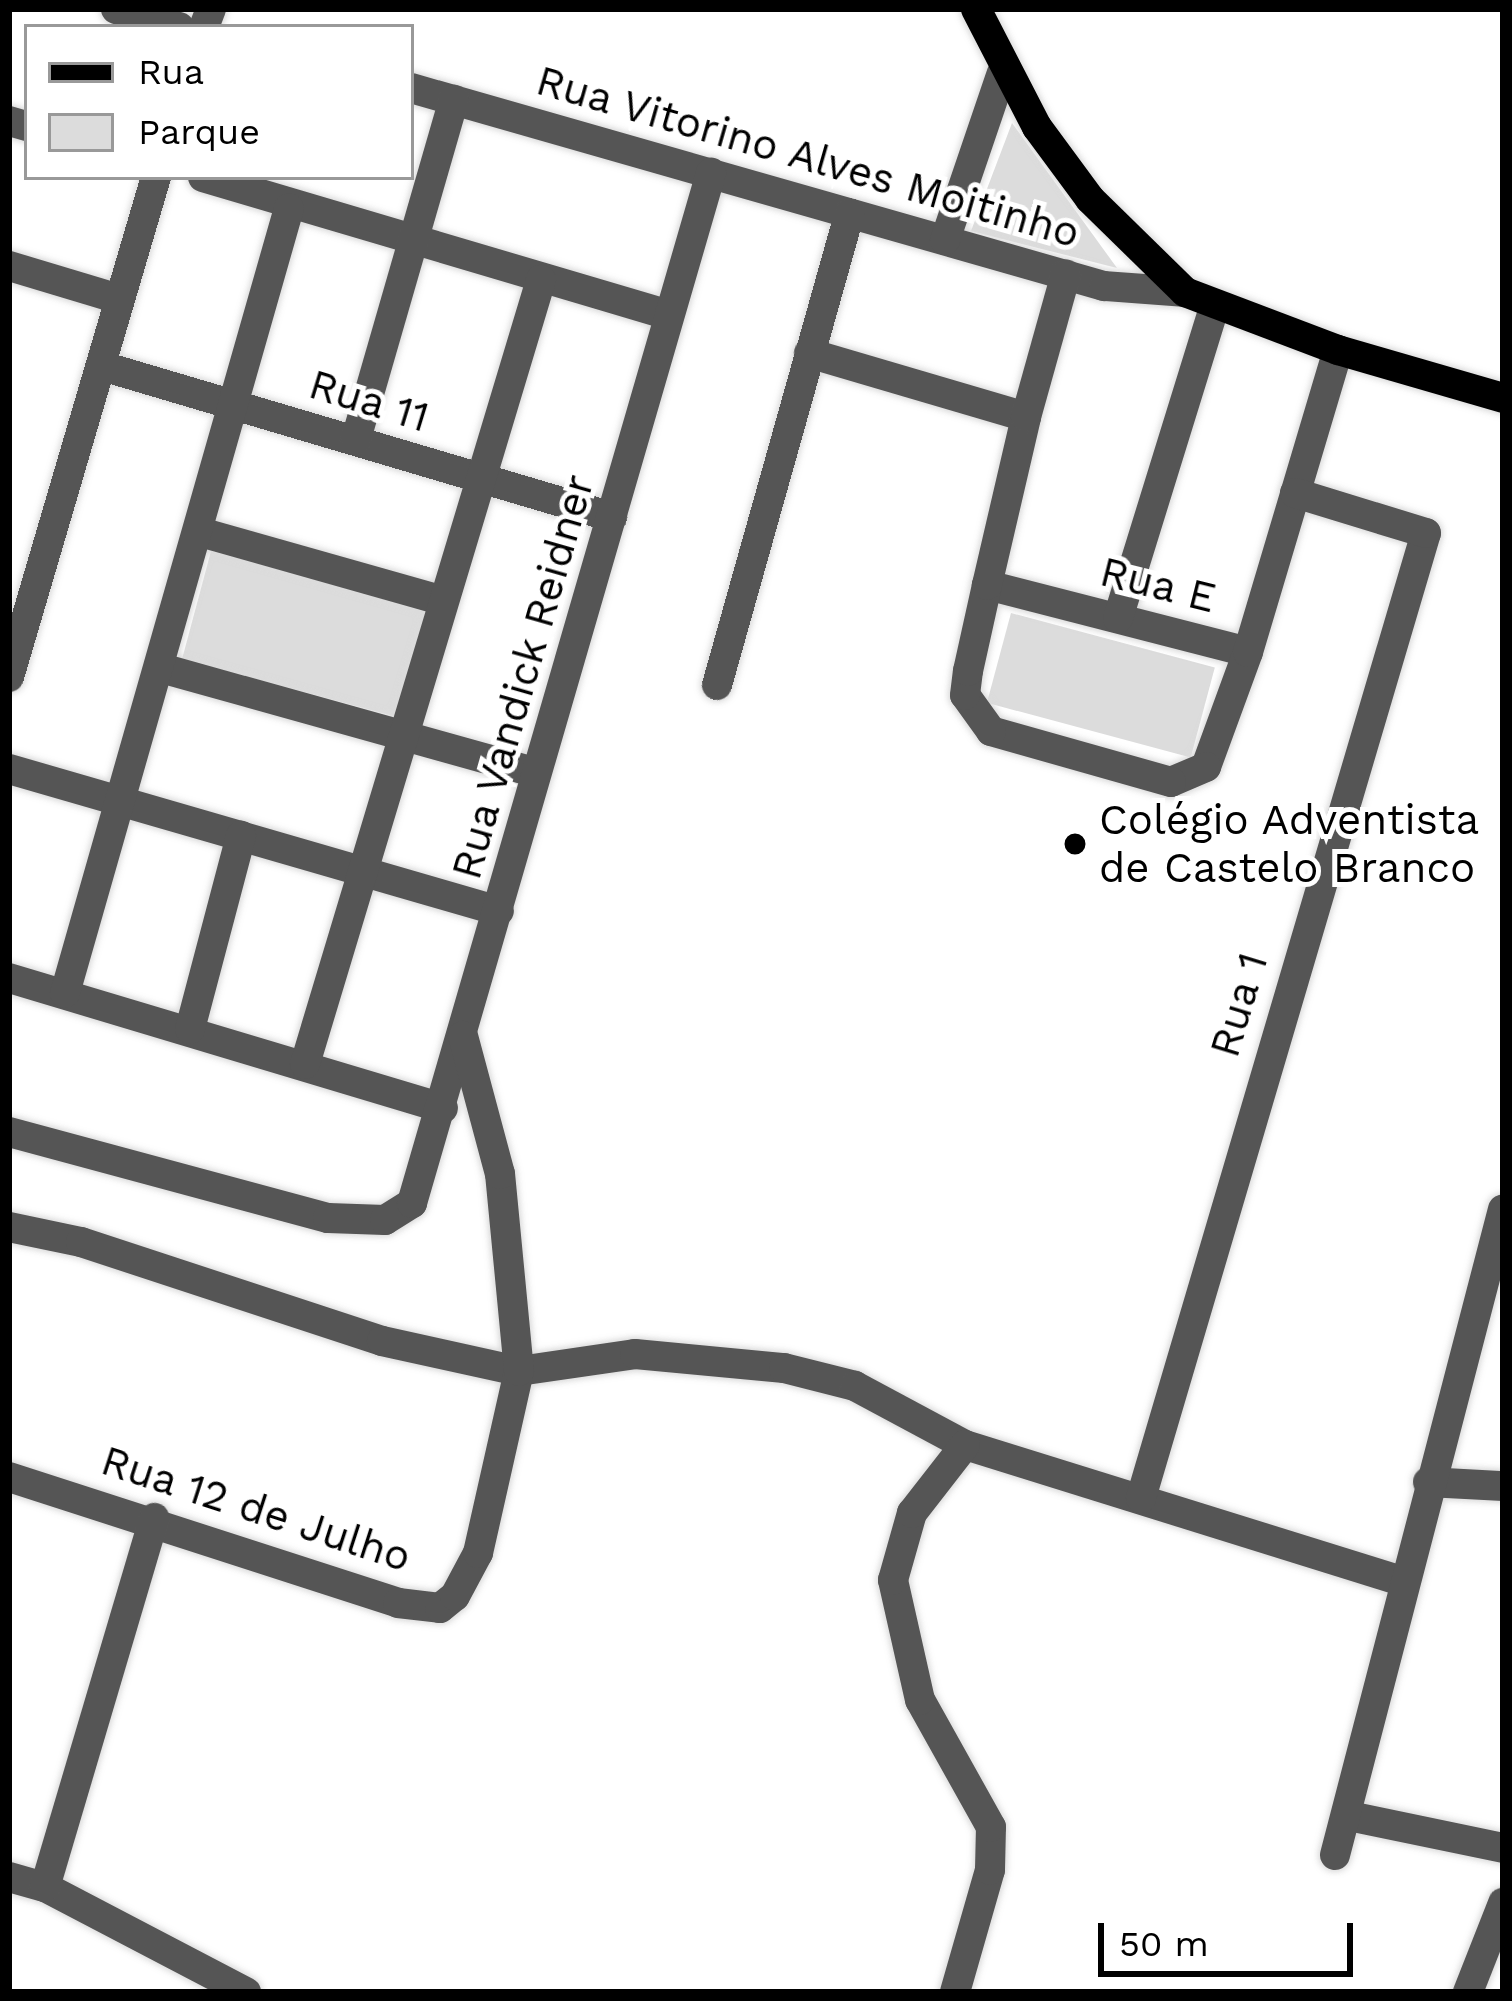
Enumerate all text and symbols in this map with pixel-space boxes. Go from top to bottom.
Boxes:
legend [24,24,414,180]
text: Rua [138,51,204,93]
street label: Rua Vitorino Alves Moitinho [529,55,1087,259]
text: Parque [138,111,260,153]
street label: Rua 11 [302,359,436,443]
street label: Rua Vandick Reidner [441,468,605,886]
street label: Rua E [1095,546,1221,624]
place label: Colégio Adventista de Castelo Branco [1099,795,1481,894]
marker: Colégio Adventista de Castelo Branco [1062,831,1088,857]
street label: Rua 1 [1199,946,1279,1064]
street label: Rua 12 de Julho [94,1435,418,1583]
scale bar [1104,1899,1359,1973]
text: 50 m [1119,1923,1209,1965]

